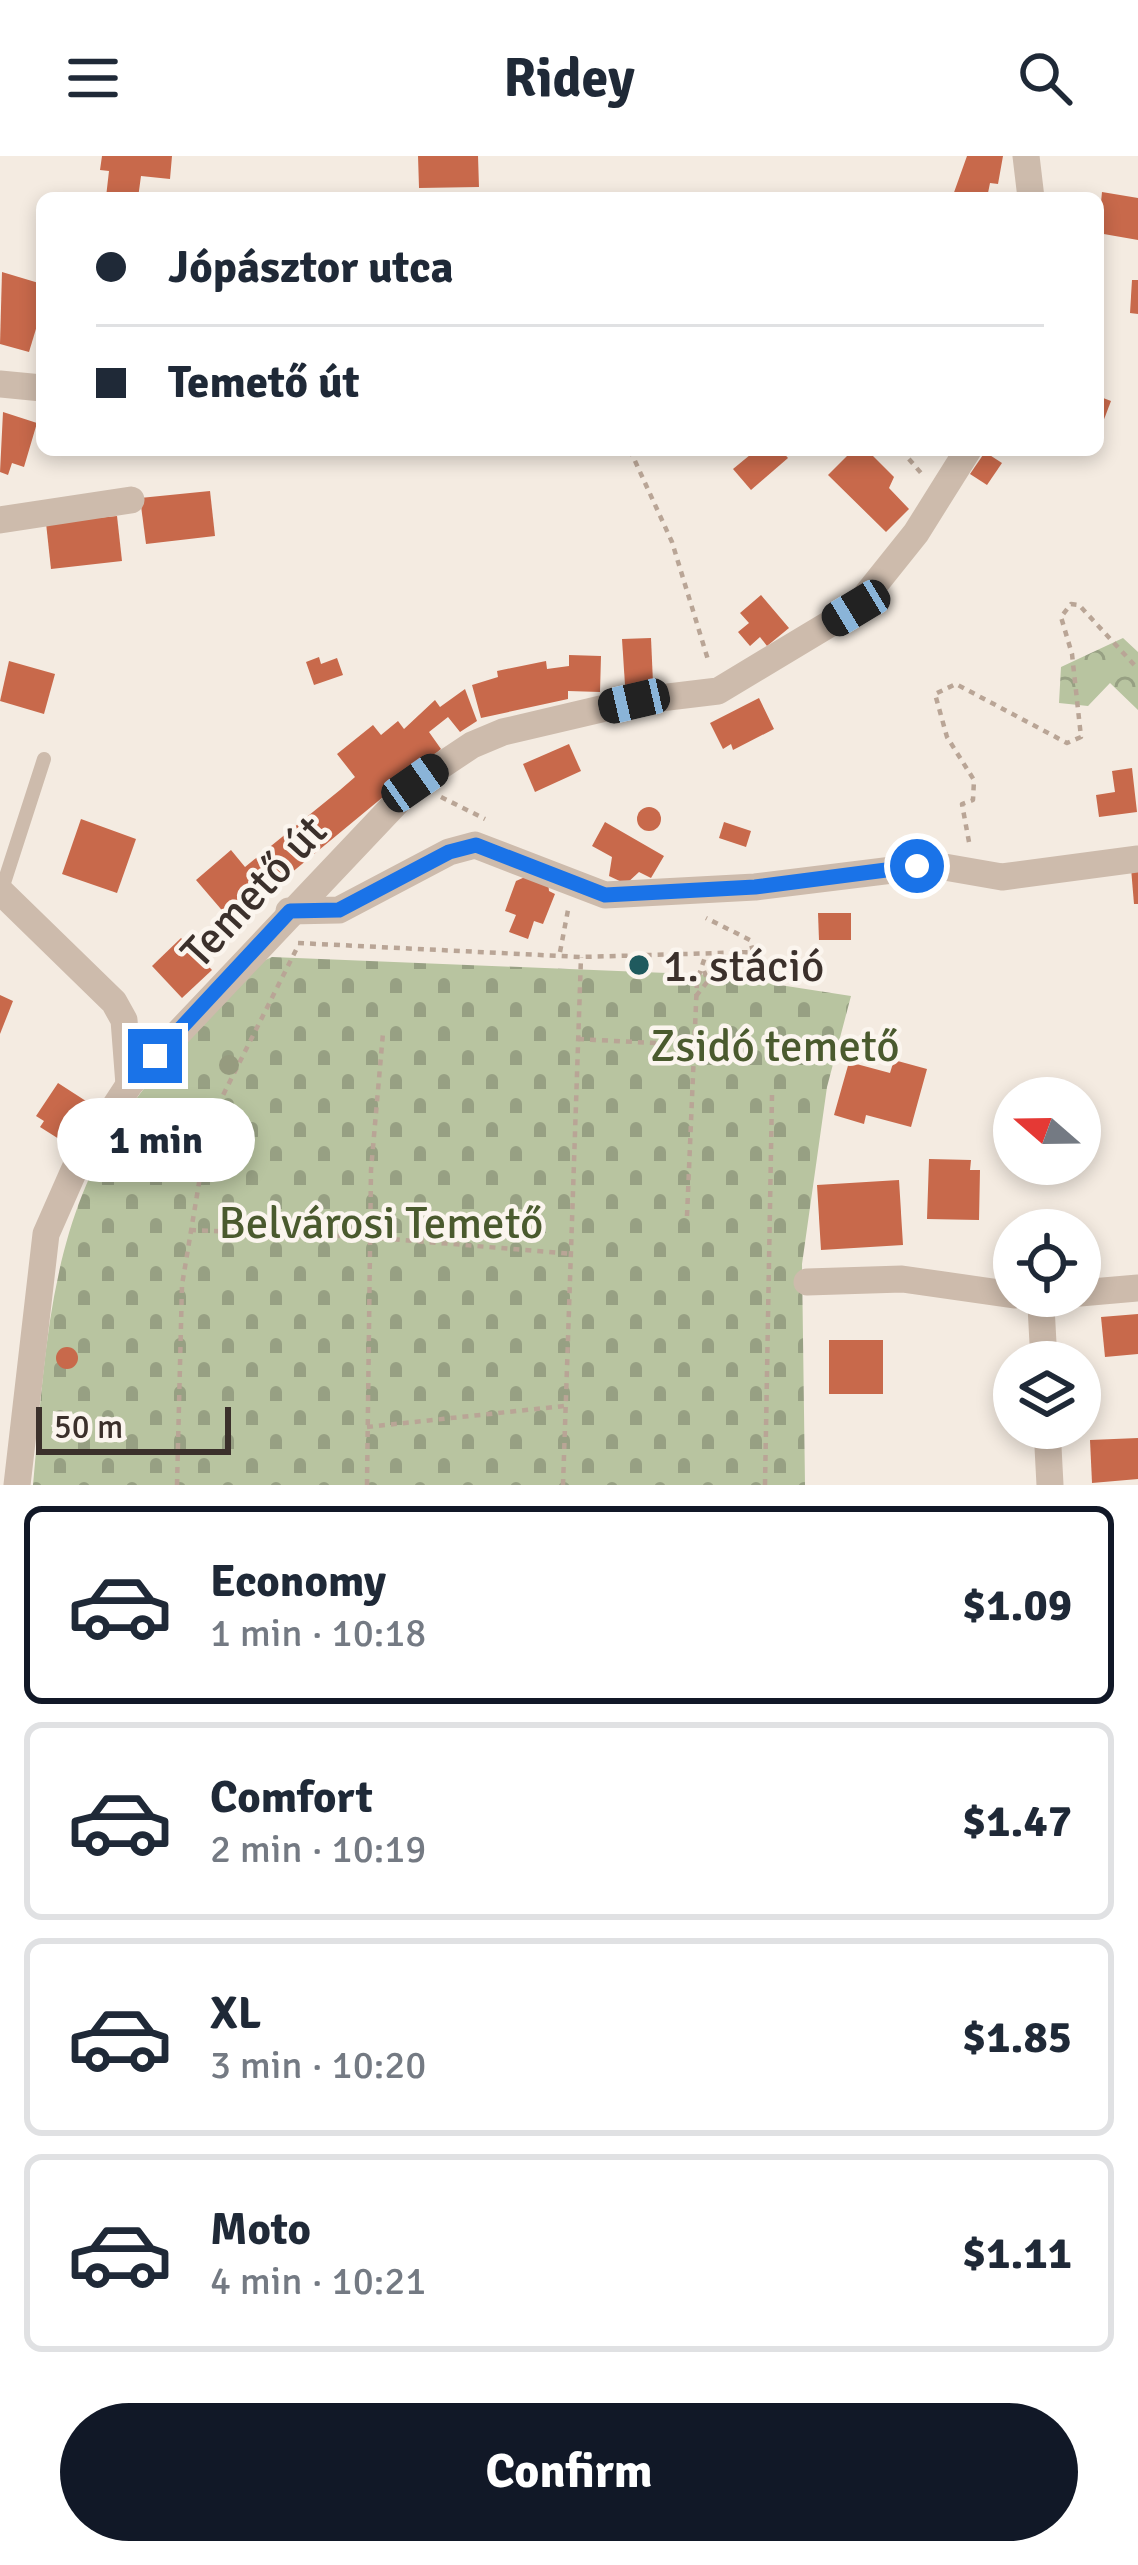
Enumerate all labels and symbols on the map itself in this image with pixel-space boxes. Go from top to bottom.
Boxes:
car [816,574,896,642]
car [595,675,673,727]
car [375,748,455,818]
street label: Temető út [170,804,338,980]
route start [890,839,944,893]
place label: 1. stáció [663,939,824,994]
marker: 1. stáció [626,952,652,978]
park label: Zsidó temető [650,1019,900,1074]
route end [128,1029,182,1083]
north arrow [993,1077,1101,1185]
callout: 1 min [56,1098,254,1182]
park label: Belvárosi Temető [219,1196,543,1251]
scale bar [36,1401,231,1454]

